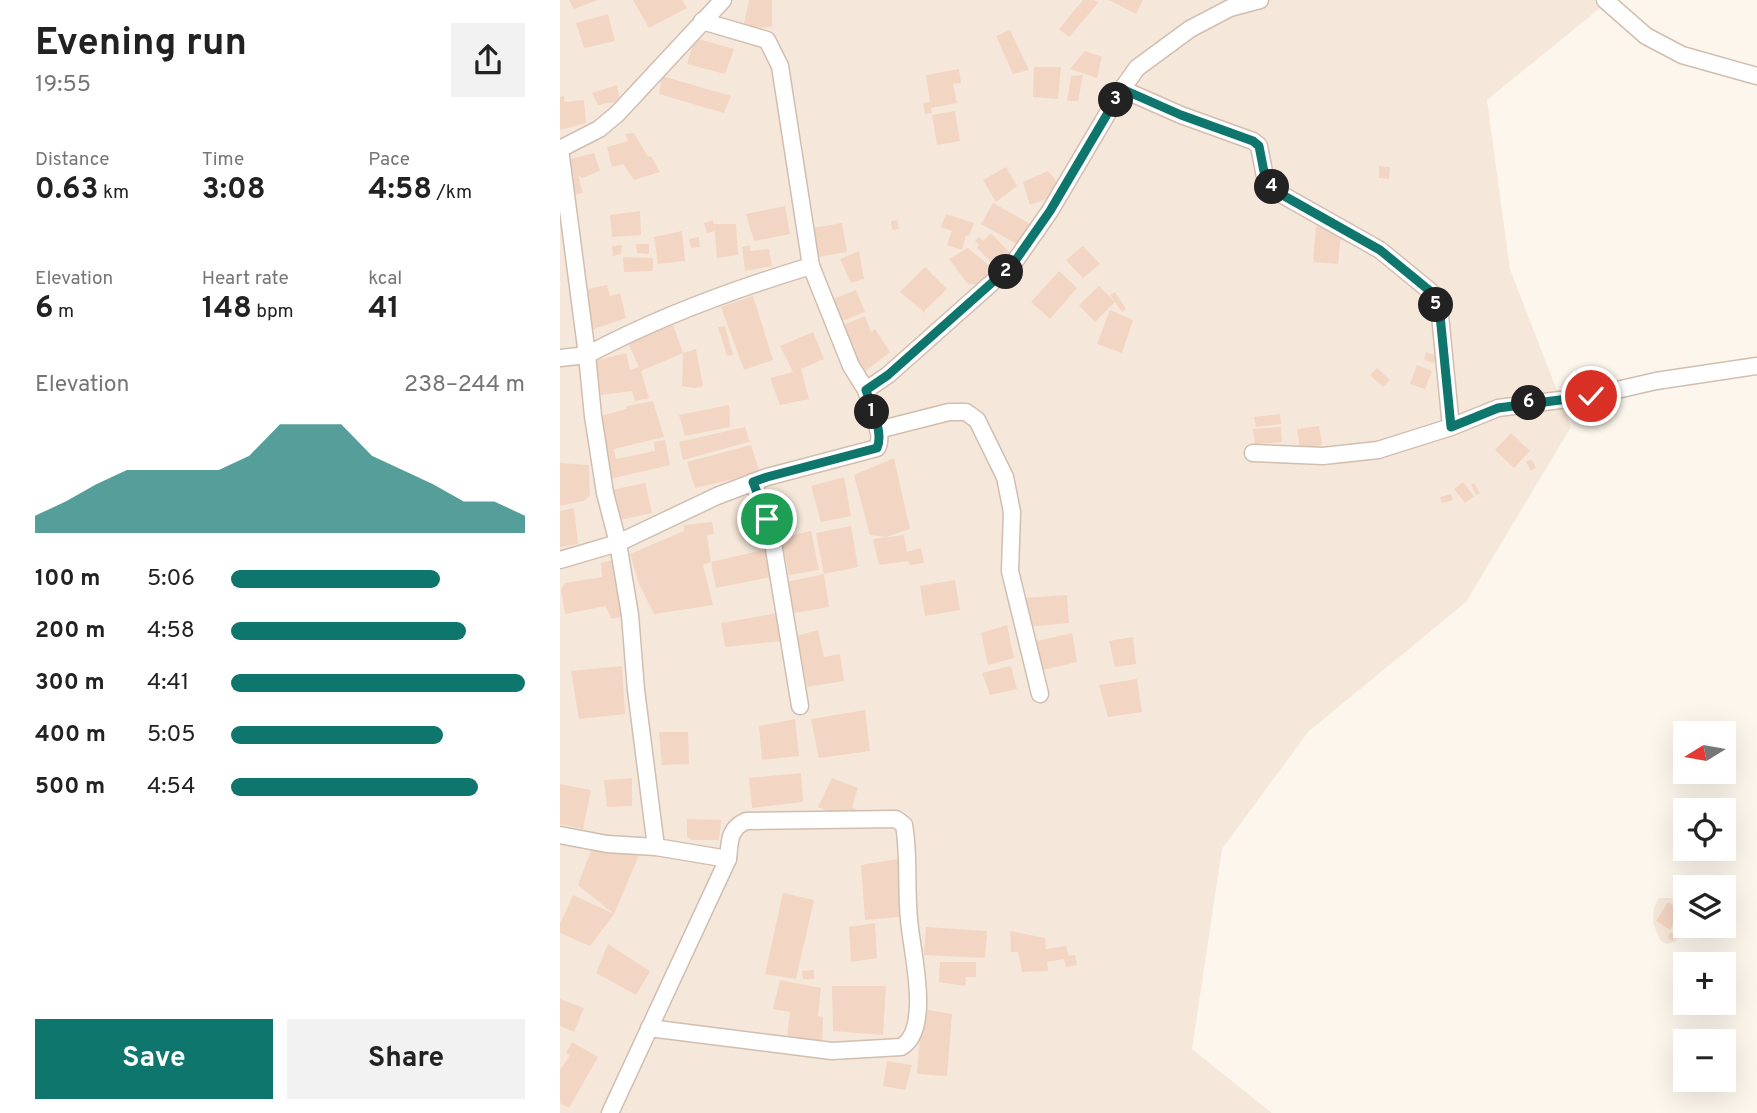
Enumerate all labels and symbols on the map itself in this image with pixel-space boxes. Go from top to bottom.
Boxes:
pin: 3 [1098,82,1134,118]
pin: 4 [1254,170,1290,204]
pin: 2 [988,254,1024,290]
pin: 5 [1418,288,1454,322]
pin [1561,366,1621,426]
pin: 6 [1511,386,1546,420]
pin: 1 [854,394,890,430]
pin [737,489,797,549]
north arrow [1673,721,1736,784]

